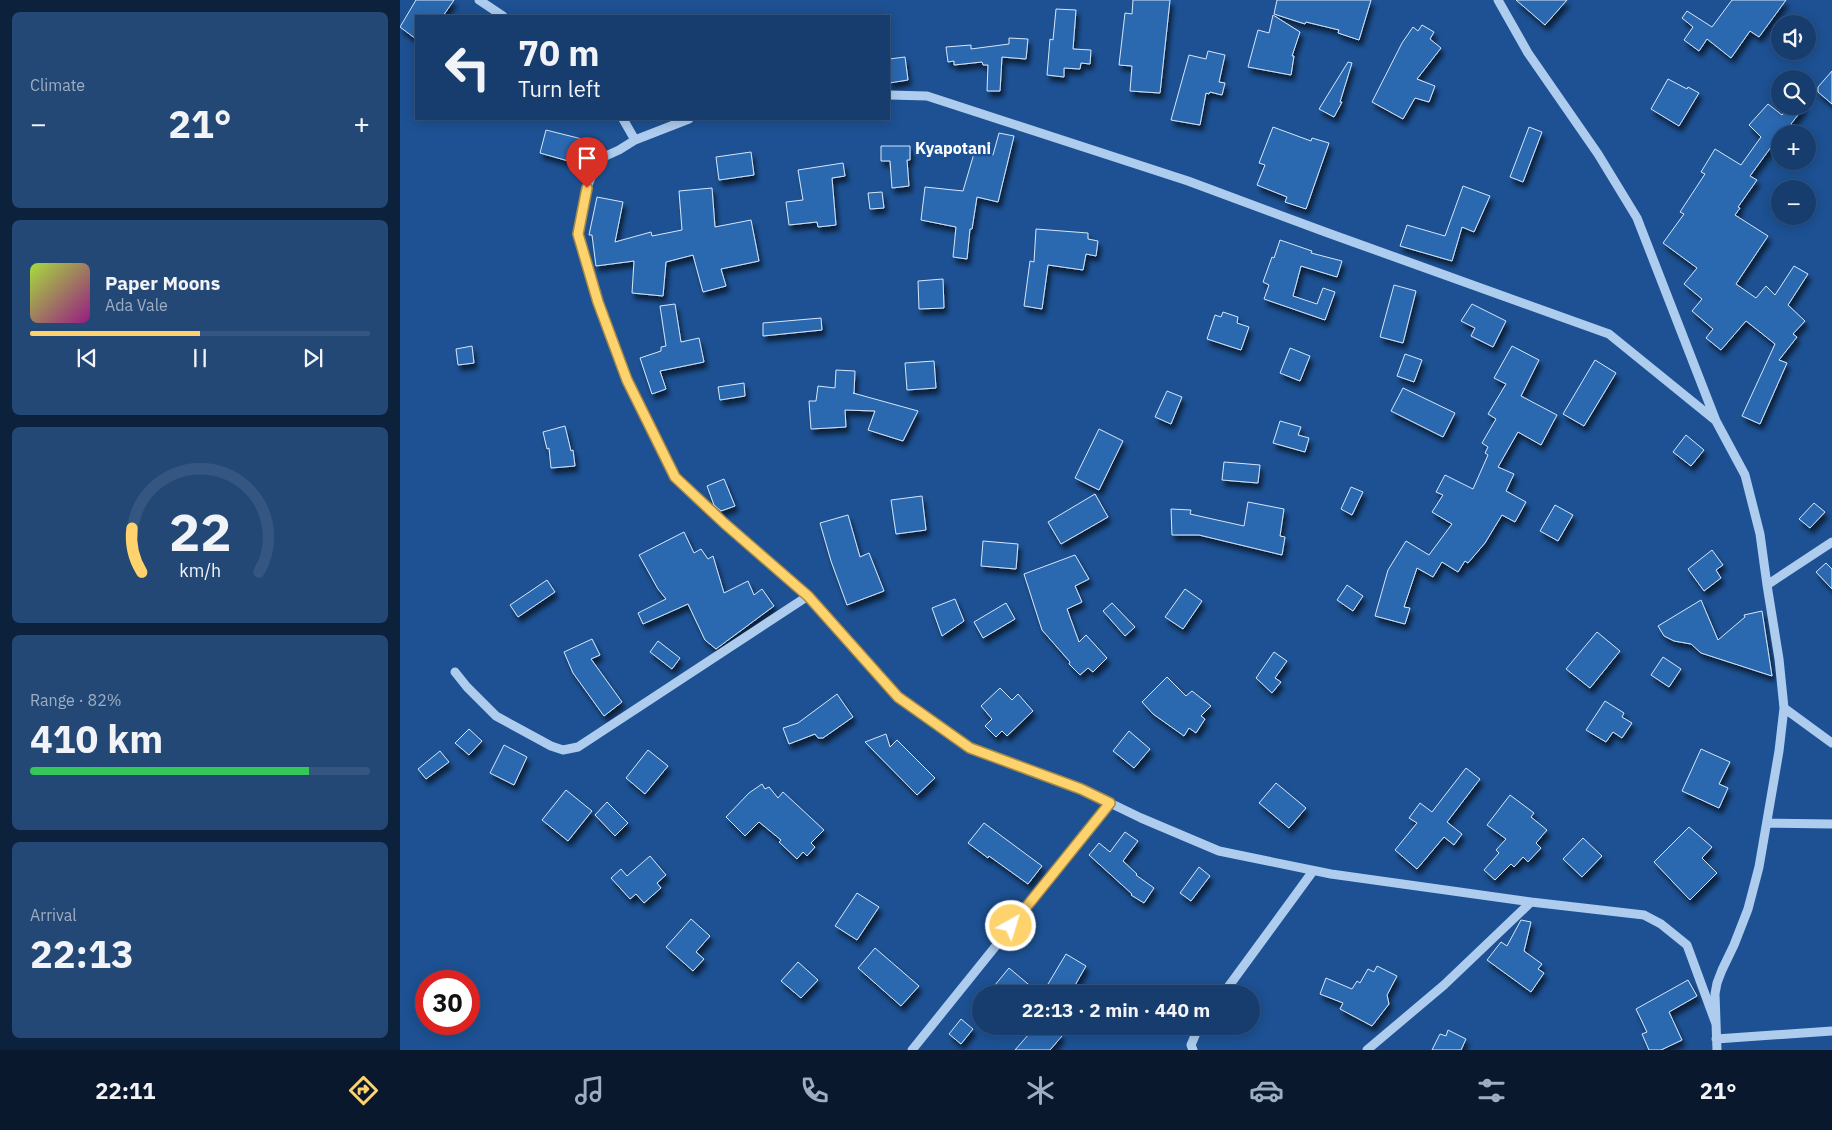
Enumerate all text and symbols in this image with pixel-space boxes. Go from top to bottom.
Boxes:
map controls [1771,15,1816,225]
button: sound [1771,15,1816,60]
text: 70 m [518,30,600,76]
icon: left [435,35,500,100]
button: search [1771,70,1816,115]
text: Turn left [518,74,601,103]
text: Climate [30,75,85,95]
text: 21° [168,99,232,148]
text: − [30,105,47,142]
text: + [353,105,370,142]
button: + [1771,125,1816,170]
pin [566,137,608,188]
district label: Kyapotani [915,138,991,158]
icon: arrive [573,144,601,172]
button: − [1771,180,1816,225]
text: Paper Moons [105,271,220,295]
text: Ada Vale [105,295,168,315]
icon: previous [73,344,101,372]
icon: pause [186,344,214,372]
icon: next [299,344,327,372]
text: 22 [169,498,231,565]
text: km/h [179,559,221,582]
text: Range · 82% [30,690,122,710]
text: 410 km [30,714,163,763]
position arrow [984,899,1036,951]
text: Arrival [30,905,77,925]
text: 22:13 [30,929,134,978]
speed limit sign: 30 [415,970,480,1035]
text: 22:13 · 2 min · 440 m [1022,998,1210,1022]
icon: directions [346,1073,381,1108]
icon: music [572,1073,607,1108]
icon: phone [797,1073,832,1108]
icon: climate [1023,1073,1058,1108]
icon: car [1249,1073,1284,1108]
icon: filters [1474,1073,1509,1108]
text: 22:11 [95,1076,155,1105]
text: 21° [1700,1076,1737,1105]

